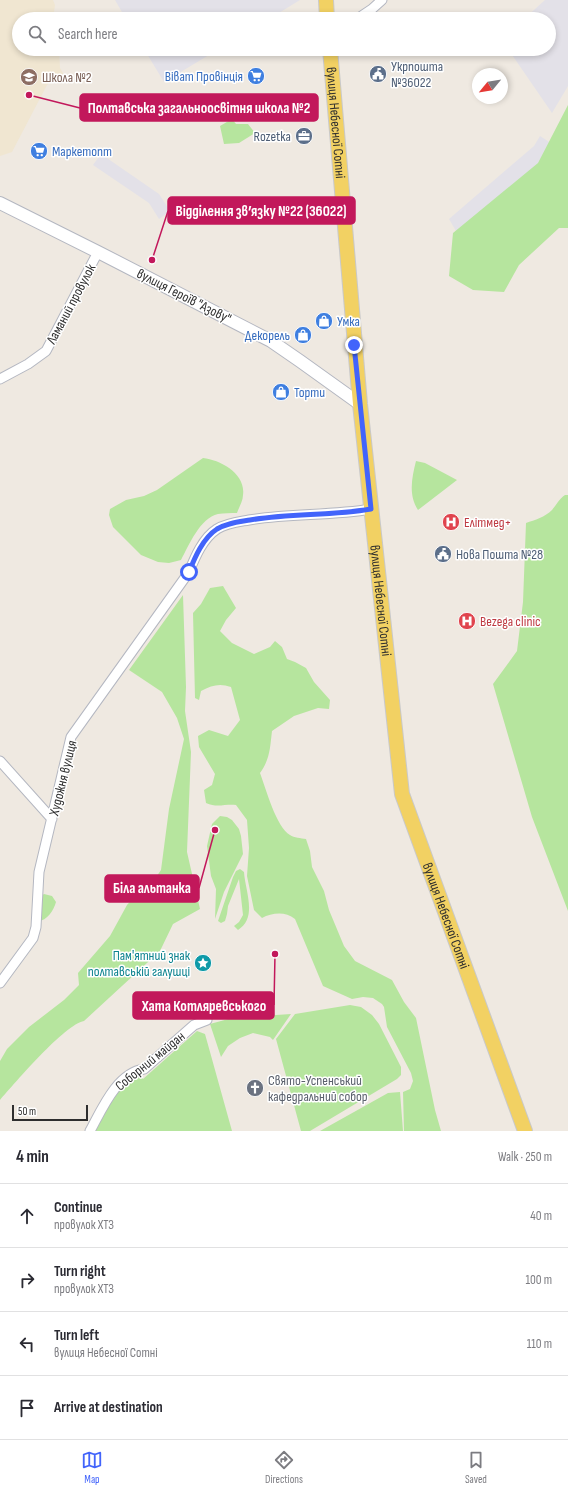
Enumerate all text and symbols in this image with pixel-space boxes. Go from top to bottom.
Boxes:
search box [12,12,556,56]
icon: search [26,23,48,45]
text: Search here [58,25,118,44]
place label: Укрпошта №36022 [391,58,443,91]
public building icon: Укрпошта №36022 [368,64,388,84]
supermarket icon: Віват Провінція [246,66,266,86]
street label: вулиця Небесної Сотні [323,66,349,179]
school or university icon: Школа №2 [19,67,39,87]
place label: Віват Провінція [165,68,243,85]
north arrow [472,68,508,104]
place label: Школа №2 [42,69,92,86]
callout: Полтавська загальноосвітня школа №2 [80,94,318,121]
text: Полтавська загальноосвітня школа №2 [88,99,310,118]
office icon: Rozetka [294,126,314,146]
place label: Rozetka [254,128,291,145]
supermarket icon: Маркетопт [29,141,49,161]
place label: Маркетопт [52,143,112,160]
callout: Відділення зв’язку №22 (36022) [168,197,355,224]
text: Відділення зв’язку №22 (36022) [176,202,346,221]
street label: Ламаний провулок [42,260,100,348]
street label: вулиця Героїв "Азову" [134,265,234,327]
shop icon: Умка [314,311,334,331]
place label: Умка [337,313,360,330]
shop icon: Декорель [293,325,313,345]
place label: Декорель [245,327,290,344]
route end [345,336,363,354]
shop icon: Торти [271,382,291,402]
place label: Торти [294,384,325,401]
hospital icon: Елітмед+ [441,512,461,532]
place label: Елітмед+ [464,514,511,531]
street label: вулиця Небесної Сотні [367,544,396,657]
public building icon: Нова Пошта №28 [433,544,453,564]
place label: Нова Пошта №28 [456,546,543,563]
route start [180,563,198,581]
hospital icon: Bezega clinic [457,611,477,631]
place label: Bezega clinic [480,613,541,630]
street label: Художня вулиця [45,739,81,818]
street label: вулиця Небесної Сотні [419,860,474,971]
callout: Біла альтанка [105,875,199,902]
text: Біла альтанка [113,879,191,898]
place label: Пам'ятний знак полтавській галушці [88,947,191,980]
place icon: Пам'ятний знак полтавській галушці [193,953,213,973]
callout: Хата Котляревського [133,992,274,1019]
text: Хата Котляревського [141,997,266,1016]
street label: Соборний майдан [112,1028,188,1094]
place label: Свято-Успенський кафедральний собор [268,1072,368,1105]
church icon: Свято-Успенський кафедральний собор [245,1078,265,1098]
scale bar [12,1103,88,1122]
text: 50 m [18,1105,36,1118]
text: 4 min [16,1147,49,1167]
text: Walk · 250 m [498,1149,552,1165]
text: Continue [54,1198,103,1217]
icon: ahead [16,1205,38,1227]
text: 40 m [530,1208,552,1224]
text: провулок ХТЗ [54,1217,114,1233]
text: Turn right [54,1262,106,1281]
icon: right [16,1269,38,1291]
text: 100 m [525,1272,552,1288]
text: провулок ХТЗ [54,1281,114,1297]
text: Turn left [54,1326,99,1345]
icon: left [16,1333,38,1355]
text: 110 m [527,1336,552,1352]
text: вулиця Небесної Сотні [54,1345,158,1361]
icon: arrive [16,1397,38,1419]
text: Arrive at destination [54,1398,163,1417]
tab: Map [81,1449,103,1486]
tab: Directions [265,1449,303,1486]
tab: Saved [465,1449,487,1486]

